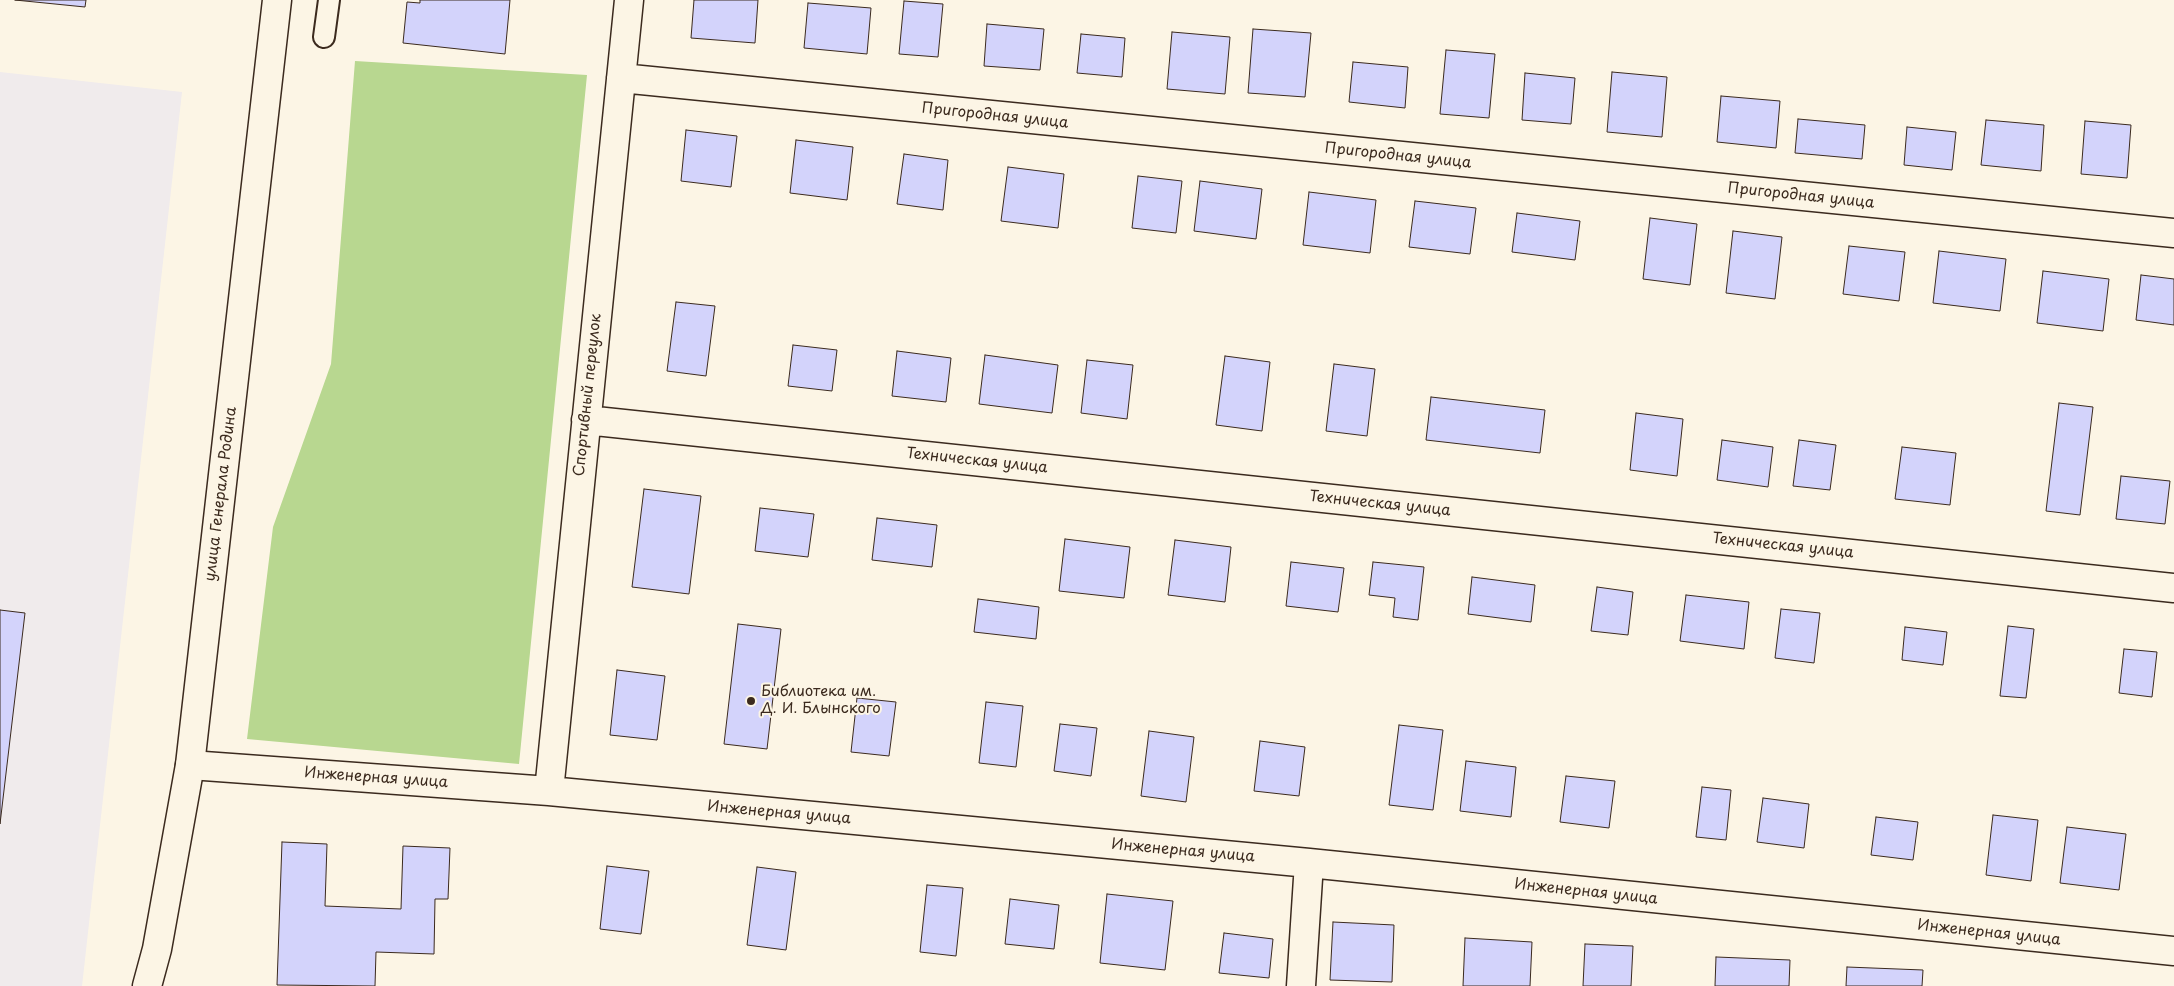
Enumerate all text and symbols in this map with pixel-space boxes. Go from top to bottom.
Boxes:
street label: Пригородная улица [921,99,1069,133]
street label: Пригородная улица [1324,139,1472,173]
street label: Пригородная улица [1727,179,1875,213]
street label: Спортивный переулок [570,313,606,477]
street label: улица Генерала Родина [201,406,241,582]
street label: Техническая улица [905,445,1049,477]
street label: Техническая улица [1308,488,1452,520]
street label: Техническая улица [1711,530,1855,562]
place label: Библиотека им. Д. И. Блынского [761,683,881,718]
marker: Библиотека им. Д. И. Блынского [745,695,757,707]
street label: Инженерная улица [304,764,448,792]
street label: Инженерная улица [706,798,852,828]
street label: Инженерная улица [1110,836,1256,866]
street label: Инженерная улица [1513,876,1659,908]
street label: Инженерная улица [1916,917,2062,949]

